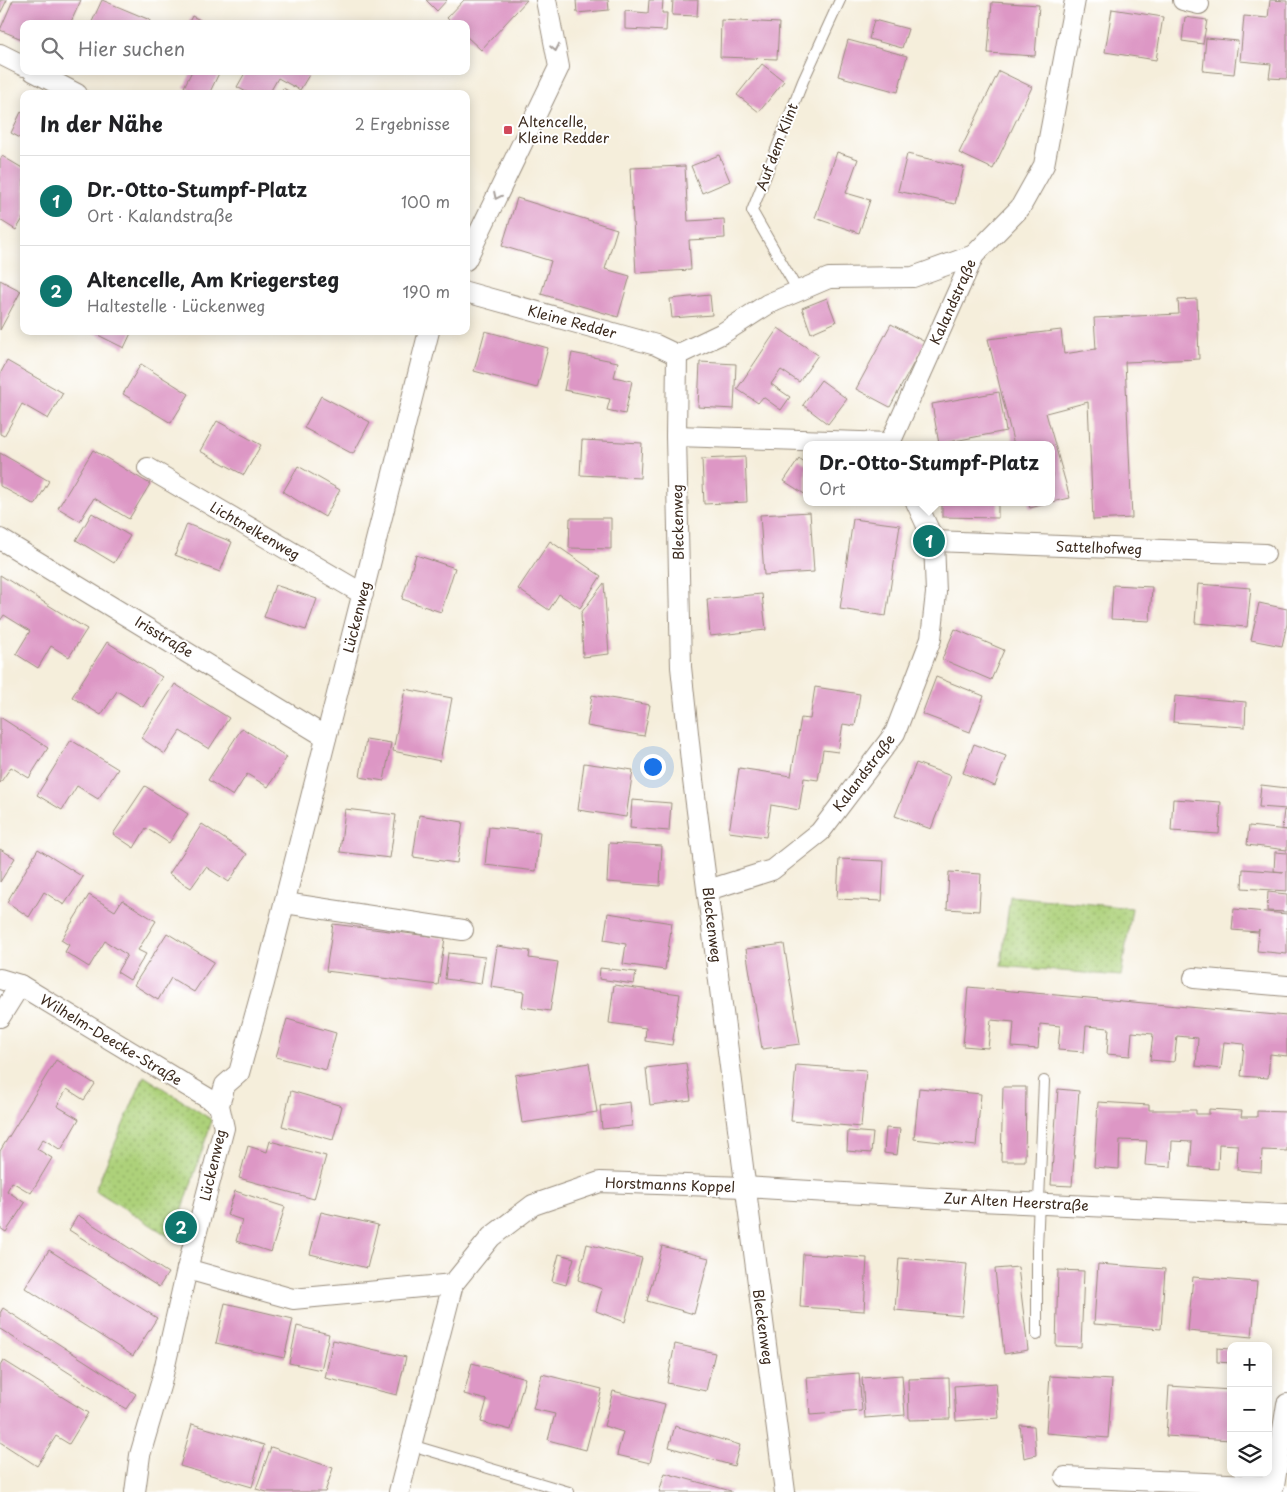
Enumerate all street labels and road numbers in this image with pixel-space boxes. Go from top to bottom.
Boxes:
street label: Auf dem Klint [750,100,803,194]
street label: Kalandstraße [924,256,981,348]
street label: Kleine Redder [525,300,619,344]
street label: Bleckenweg [666,484,689,560]
street label: Lichtnelkenweg [206,496,304,565]
street label: Sattelhofweg [1055,535,1143,560]
street label: Lückenweg [337,579,376,655]
street label: Irisstraße [131,611,197,662]
street label: Kalandstraße [828,730,900,816]
street label: Bleckenweg [697,886,728,964]
street label: Wilhelm-Deecke-Straße [36,989,186,1090]
street label: Lückenweg [194,1127,231,1203]
street label: Horstmanns Koppel [605,1172,735,1197]
street label: Zur Alten Heerstraße [943,1187,1089,1216]
street label: Bleckenweg [748,1288,779,1366]

